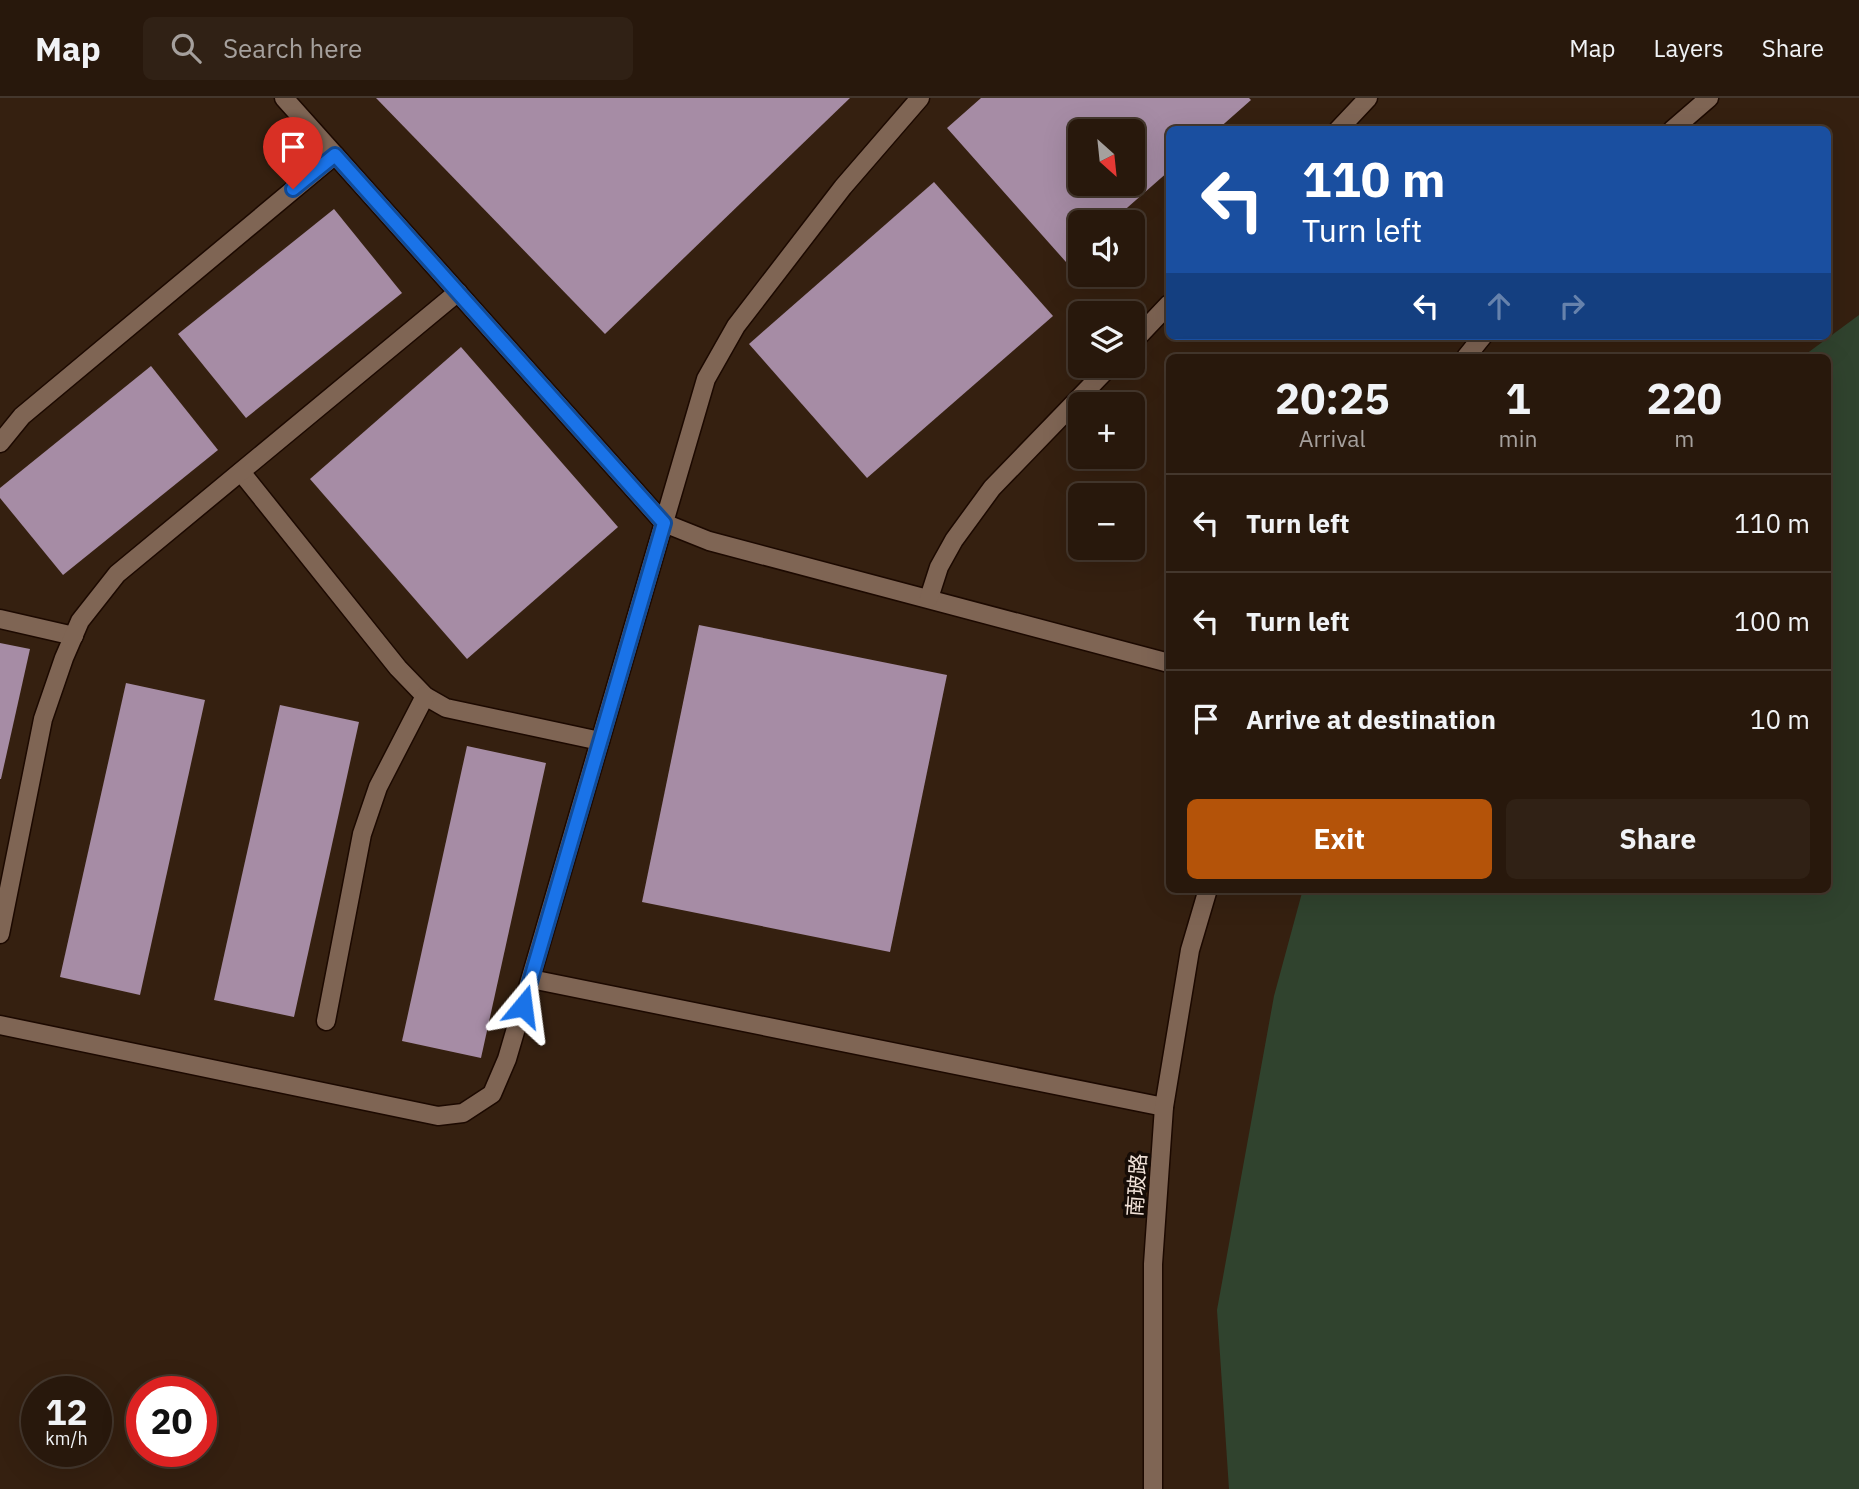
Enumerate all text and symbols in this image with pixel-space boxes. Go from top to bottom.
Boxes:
search box [143,17,633,80]
text: Map [35,27,101,70]
icon: search [167,29,205,67]
text: Search here [223,31,362,65]
text: Map [1569,32,1616,64]
text: Layers [1654,32,1724,64]
text: Share [1762,32,1824,64]
pin [263,117,323,189]
north arrow [1068,119,1144,196]
map controls [1068,119,1145,560]
icon: arrive [274,128,312,166]
text: 110 m [1302,147,1446,210]
icon: left [1187,154,1278,245]
text: Turn left [1302,209,1422,251]
button: sound [1068,210,1145,287]
icon: left [1407,287,1445,325]
icon: ahead [1480,287,1518,325]
icon: right [1553,287,1591,325]
button: layers [1068,301,1145,378]
text: 20:25 [1275,371,1390,426]
text: 1 [1505,371,1531,426]
text: 220 [1646,371,1722,426]
button: + [1068,392,1145,469]
text: Arrival [1299,423,1366,453]
text: min [1499,423,1537,453]
text: m [1674,423,1694,453]
button: − [1068,483,1145,560]
icon: left [1187,504,1225,542]
text: Turn left [1246,506,1349,540]
text: 110 m [1734,506,1810,540]
icon: left [1187,602,1225,640]
text: Turn left [1246,604,1349,638]
text: 100 m [1734,604,1810,638]
icon: arrive [1187,700,1225,738]
text: Arrive at destination [1246,702,1496,736]
text: 10 m [1750,702,1810,736]
button: Exit [1187,799,1492,879]
button: Share [1506,799,1810,879]
position arrow [486,969,560,1043]
street label: 南玻路 [1120,1153,1152,1217]
speed limit sign: 20 [126,1376,217,1467]
text: 12 [45,1389,88,1435]
text: km/h [45,1427,88,1450]

